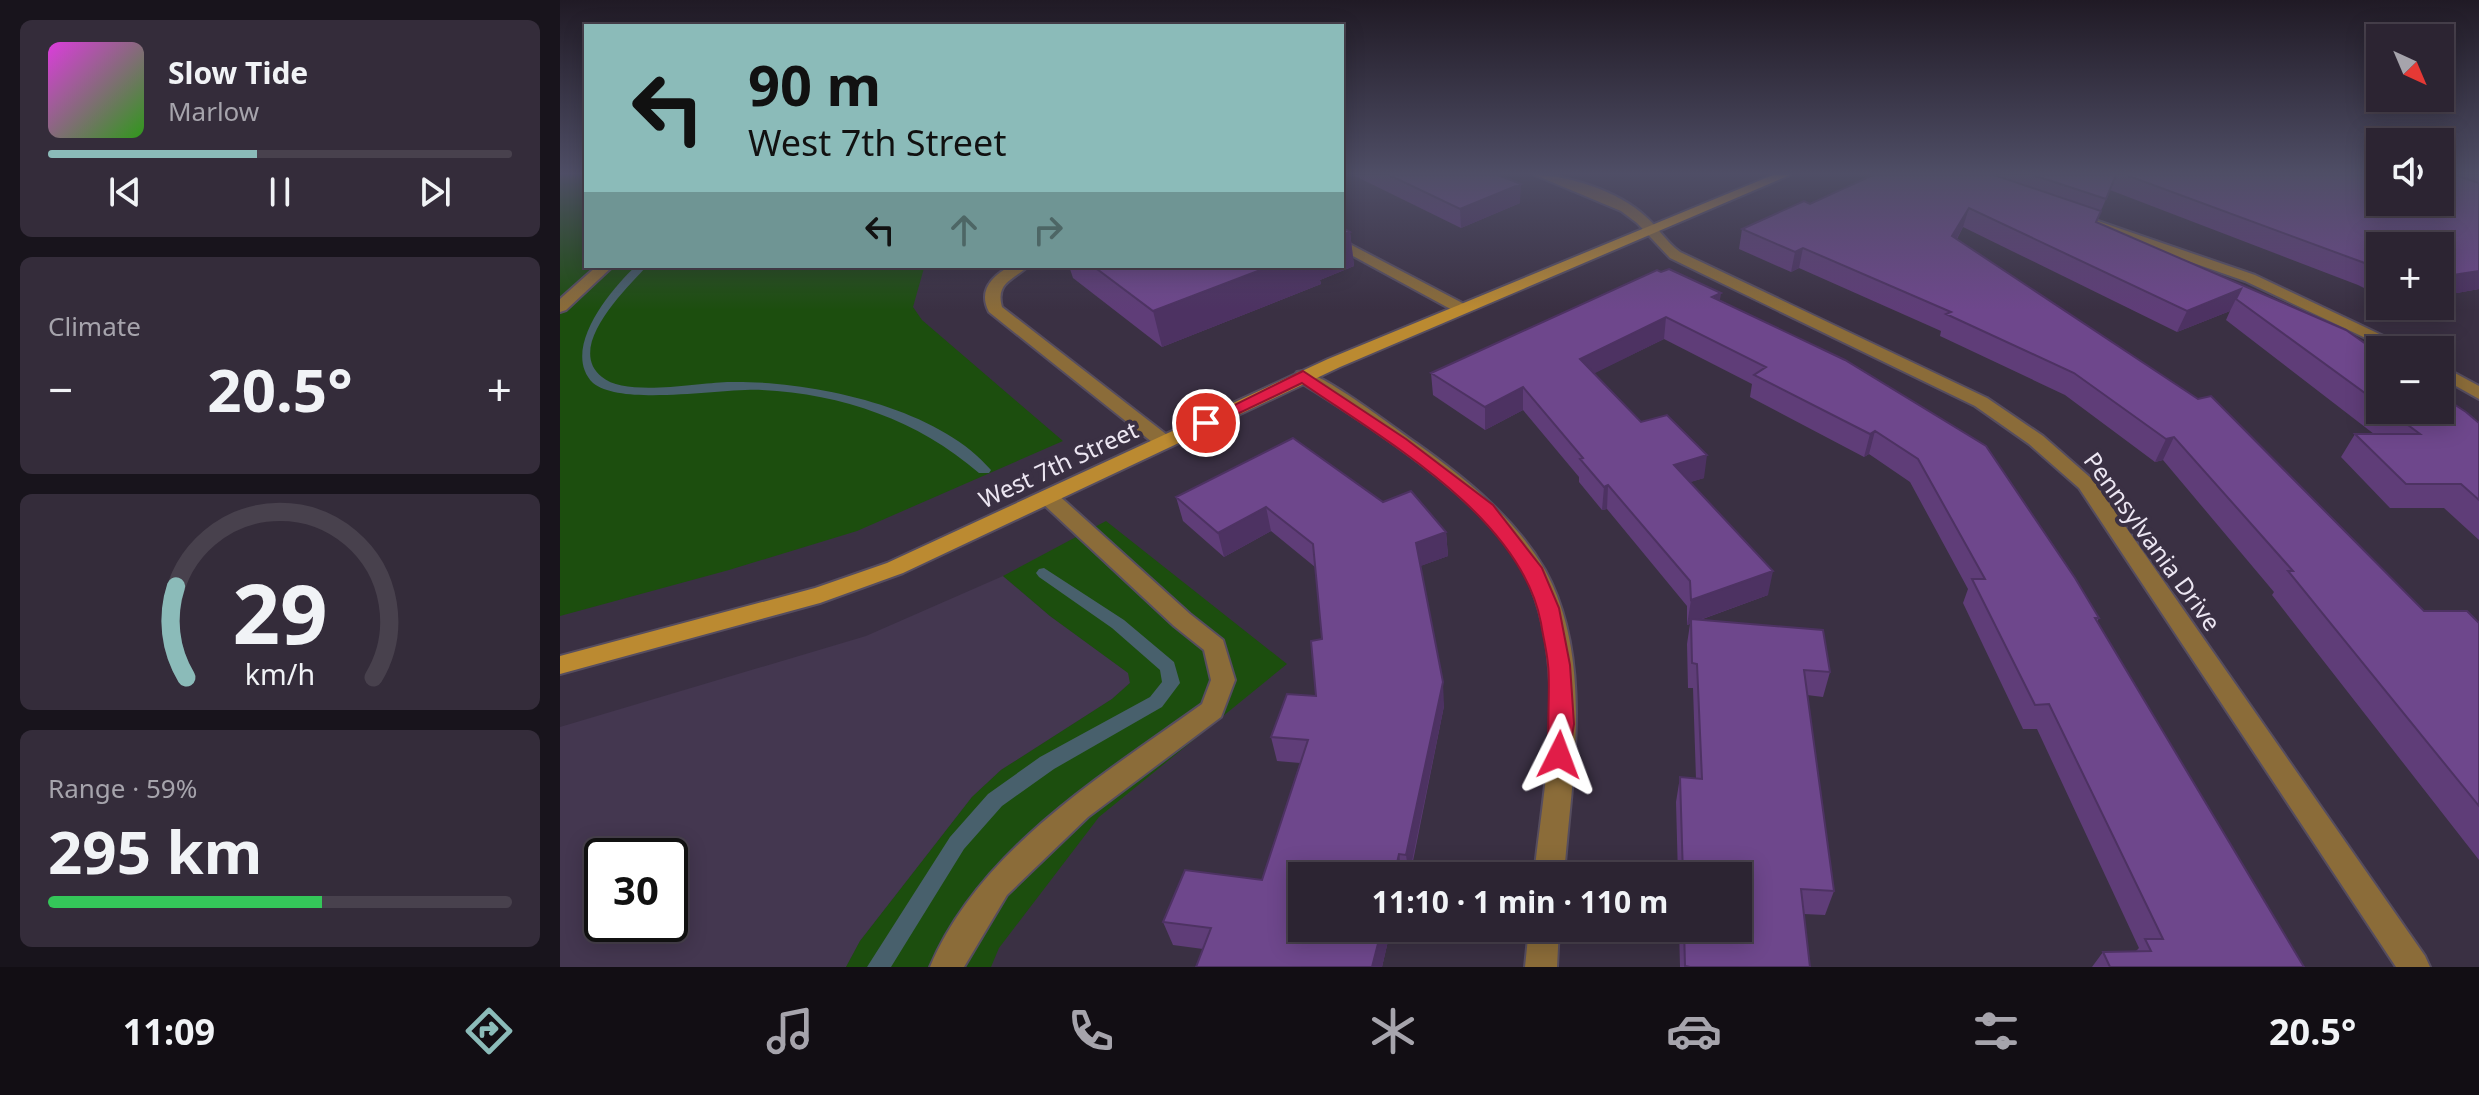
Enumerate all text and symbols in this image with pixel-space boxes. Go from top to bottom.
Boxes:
north arrow [2366,24,2454,112]
map controls [2366,24,2454,424]
text: 90 m [748,46,881,122]
text: Slow Tide [168,52,308,93]
icon: left [616,56,720,160]
text: Marlow [168,93,259,129]
text: West 7th Street [748,118,1006,167]
button: sound [2366,128,2454,216]
icon: previous [103,170,147,214]
icon: pause [258,170,302,214]
icon: next [413,170,457,214]
icon: left [858,208,902,252]
icon: ahead [942,208,986,252]
icon: right [1026,208,1070,252]
button: + [2366,232,2454,320]
text: Climate [48,308,141,344]
button: − [2366,336,2454,424]
text: 20.5° [207,348,353,430]
text: − [48,359,73,419]
text: + [487,359,512,419]
pin [1172,389,1240,457]
icon: arrive [1184,401,1228,445]
street label: West 7th Street [973,413,1143,515]
street label: Pennsylvania Drive [2077,445,2229,637]
text: 29 [232,554,328,667]
text: km/h [245,654,315,693]
position arrow [1517,713,1601,797]
text: Range · 59% [48,770,197,806]
text: 295 km [48,810,262,892]
speed limit sign: 30 [584,838,688,942]
text: 11:10 · 1 min · 110 m [1372,881,1668,922]
icon: directions [461,1003,517,1059]
icon: music [762,1003,818,1059]
icon: phone [1063,1003,1119,1059]
icon: climate [1365,1003,1421,1059]
icon: car [1666,1003,1722,1059]
icon: filters [1968,1003,2024,1059]
text: 11:09 [123,1007,215,1056]
text: 20.5° [2269,1007,2356,1056]

